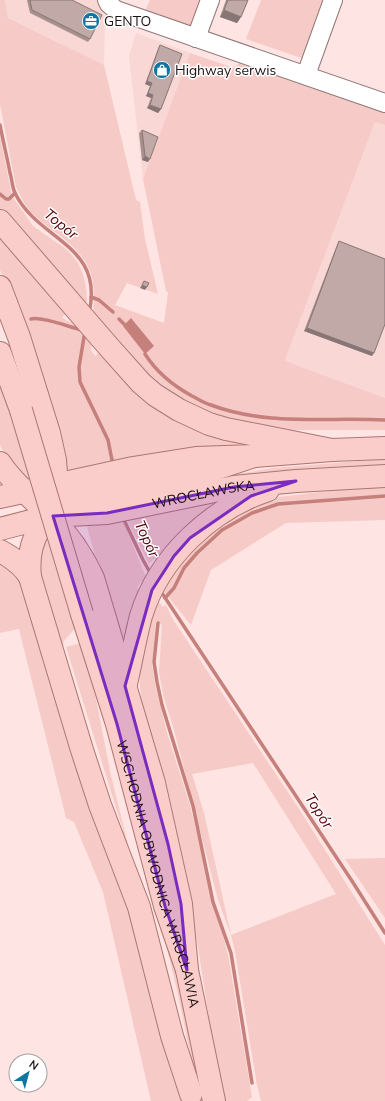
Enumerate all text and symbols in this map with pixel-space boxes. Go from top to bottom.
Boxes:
office icon: GENTO [81,11,101,31]
place label: GENTO [104,12,151,31]
shop icon: Highway serwis [152,60,172,80]
place label: Highway serwis [175,61,276,80]
water label: Topór [40,204,83,244]
street label: WROCŁAWSKA [150,476,256,514]
water label: Topór [130,517,165,561]
street label: WSCHODNIA OBWODNICA WROCŁAWIA [112,738,204,1010]
water label: Topór [300,789,338,833]
north arrow [8,1053,48,1093]
text: N [26,1057,41,1074]

